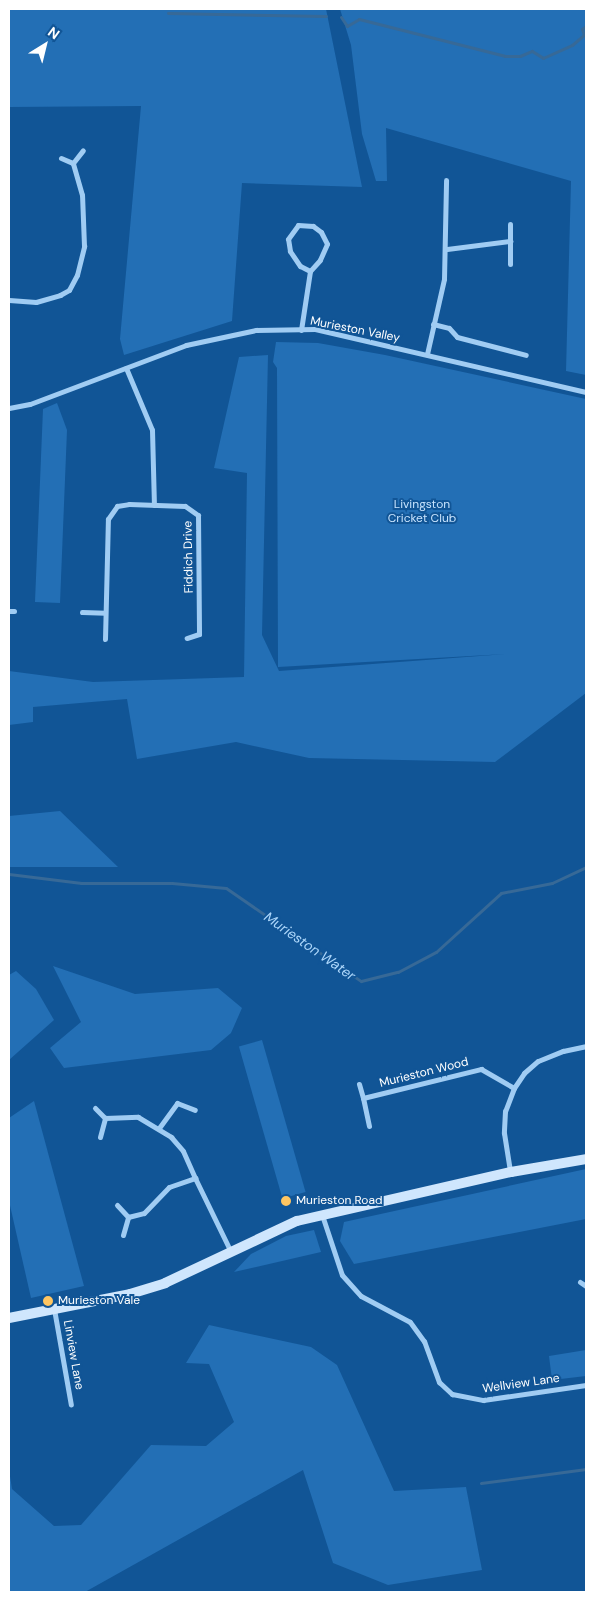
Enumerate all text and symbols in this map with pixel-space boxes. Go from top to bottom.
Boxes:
north arrow [20,20,70,70]
text: N [44,23,63,43]
street label: Murieston Valley [309,314,401,346]
park label: Livingston Cricket Club [388,498,456,526]
street label: Fiddich Drive [181,521,197,593]
water label: Murieston Water [261,908,359,984]
street label: Murieston Wood [378,1055,470,1091]
place label: Murieston Road [296,1194,383,1208]
marker: Murieston Road [280,1195,292,1207]
place label: Murieston Vale [58,1294,140,1308]
marker: Murieston Vale [42,1295,54,1307]
street label: Linview Lane [60,1319,86,1391]
street label: Wellview Lane [481,1371,561,1397]

